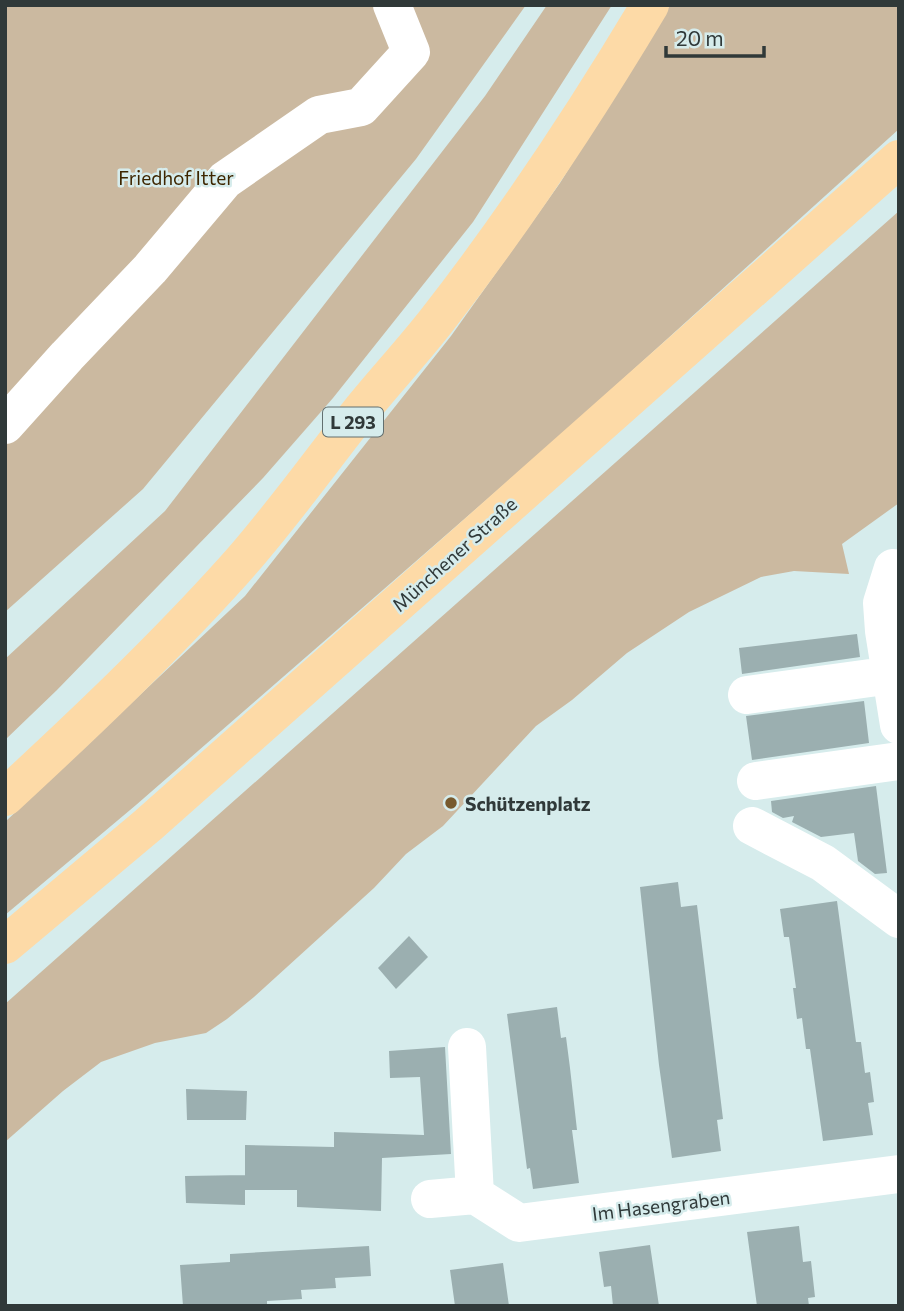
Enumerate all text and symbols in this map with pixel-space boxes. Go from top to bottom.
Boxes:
scale bar [666,14,764,58]
text: 20 m [676,25,724,50]
park label: Friedhof Itter [118,166,234,189]
road number: L 293 [323,408,383,436]
street label: Münchener Straße [387,492,521,616]
place label: Schützenplatz [465,792,591,815]
marker: Schützenplatz [443,795,459,811]
street label: Im Hasengraben [591,1185,731,1225]

